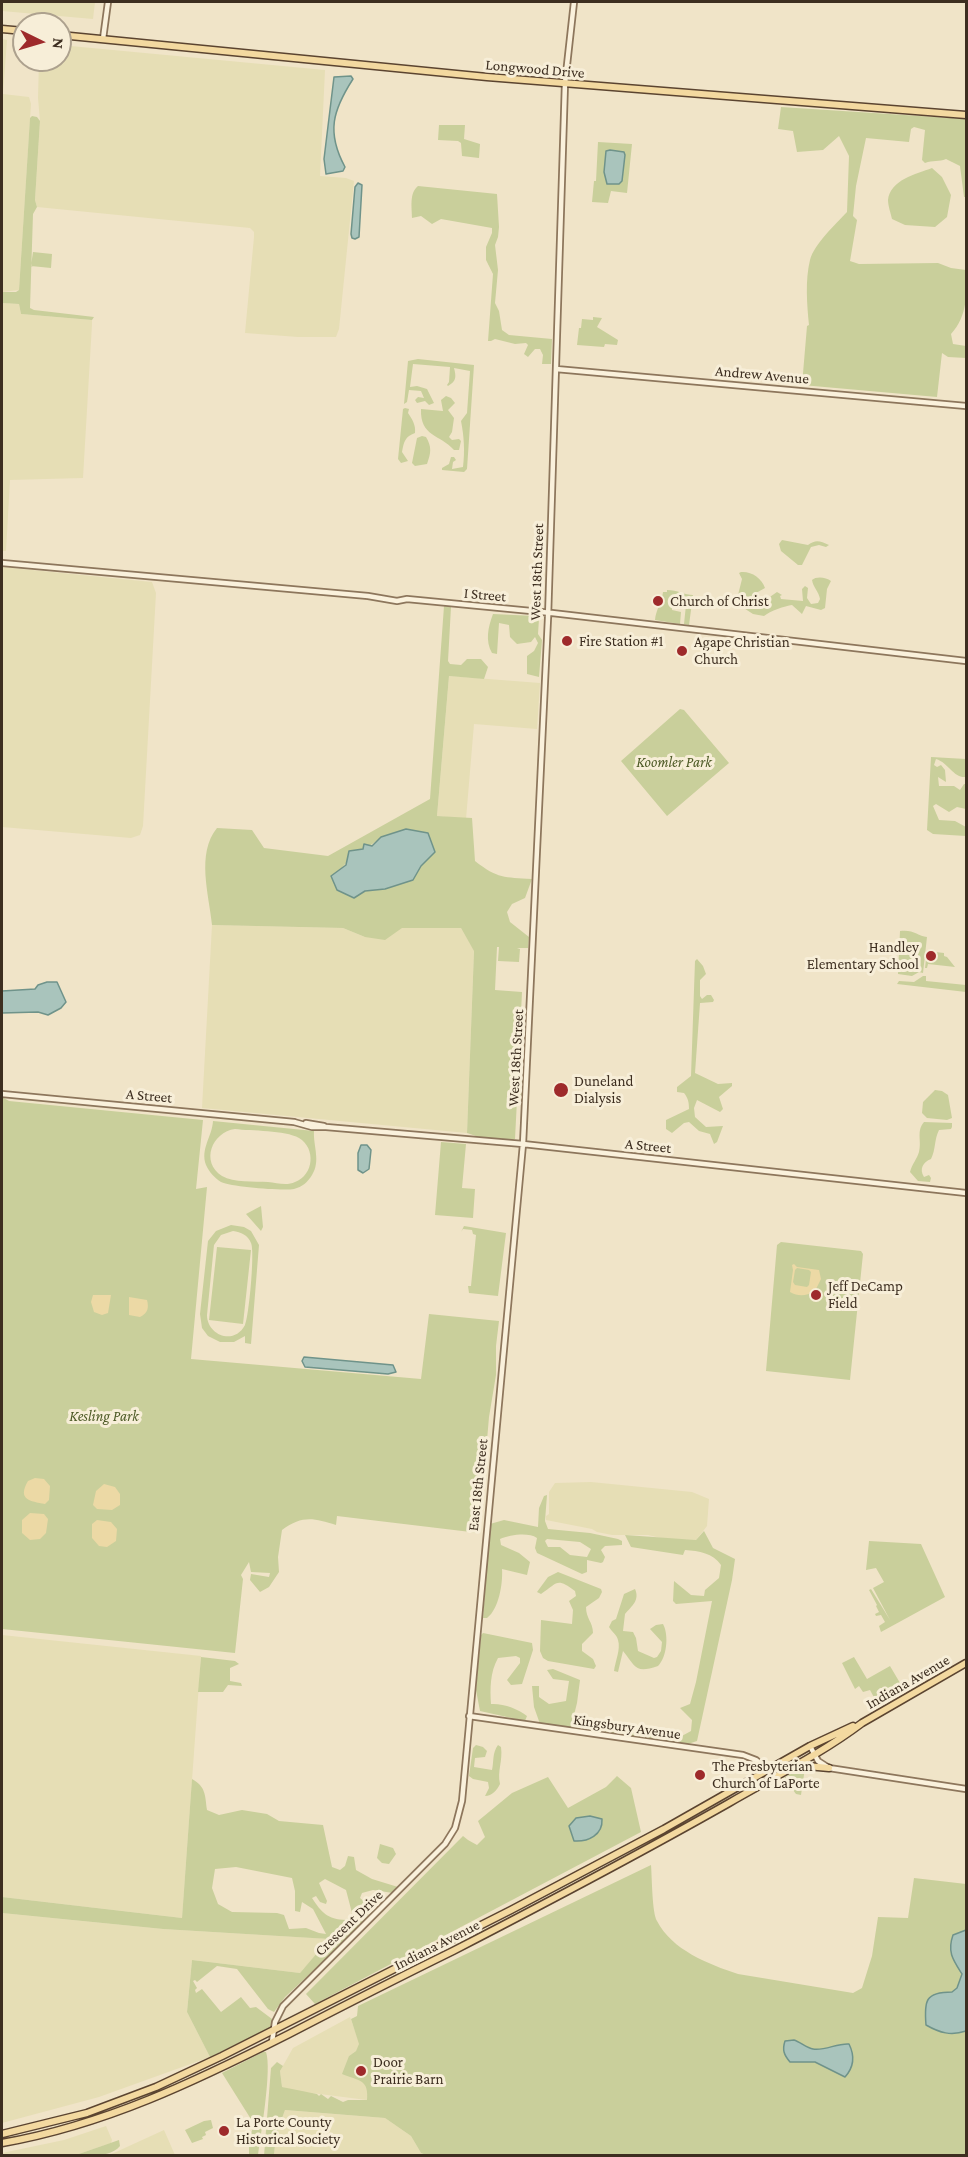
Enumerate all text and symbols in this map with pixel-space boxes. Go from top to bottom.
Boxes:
north arrow [12,12,72,72]
text: N [49,37,67,50]
street label: Longwood Drive [485,56,585,82]
street label: Andrew Avenue [714,362,810,388]
street label: West 18th Street [526,523,548,621]
street label: I Street [463,584,507,606]
place label: Church of Christ [670,592,769,610]
marker: Church of Christ [651,594,665,608]
place label: Fire Station #1 [579,632,663,650]
place label: Agape Christian Church [694,633,790,668]
marker: Fire Station #1 [560,634,574,648]
marker: Agape Christian Church [675,644,689,658]
park label: Koomler Park [636,753,712,771]
place label: Handley Elementary School [807,938,919,973]
marker: Handley Elementary School [924,949,938,963]
street label: West 18th Street [504,1009,528,1107]
place label: Duneland Dialysis [574,1072,633,1107]
marker: Duneland Dialysis [552,1081,570,1099]
street label: A Street [125,1085,173,1107]
street label: A Street [624,1135,672,1157]
place label: Jeff DeCamp Field [828,1277,903,1312]
marker: Jeff DeCamp Field [809,1288,823,1302]
park label: Kesling Park [69,1407,139,1425]
street label: East 18th Street [464,1438,492,1532]
street label: Indiana Avenue [863,1651,953,1713]
street label: Kingsbury Avenue [572,1711,682,1743]
place label: The Presbyterian Church of LaPorte [712,1757,819,1792]
marker: The Presbyterian Church of LaPorte [693,1768,707,1782]
street label: Crescent Drive [311,1886,387,1960]
street label: Indiana Avenue [391,1916,483,1974]
place label: Door Prairie Barn [373,2053,444,2088]
marker: Door Prairie Barn [354,2064,368,2078]
place label: La Porte County Historical Society [236,2113,340,2148]
marker: La Porte County Historical Society [217,2124,231,2138]

